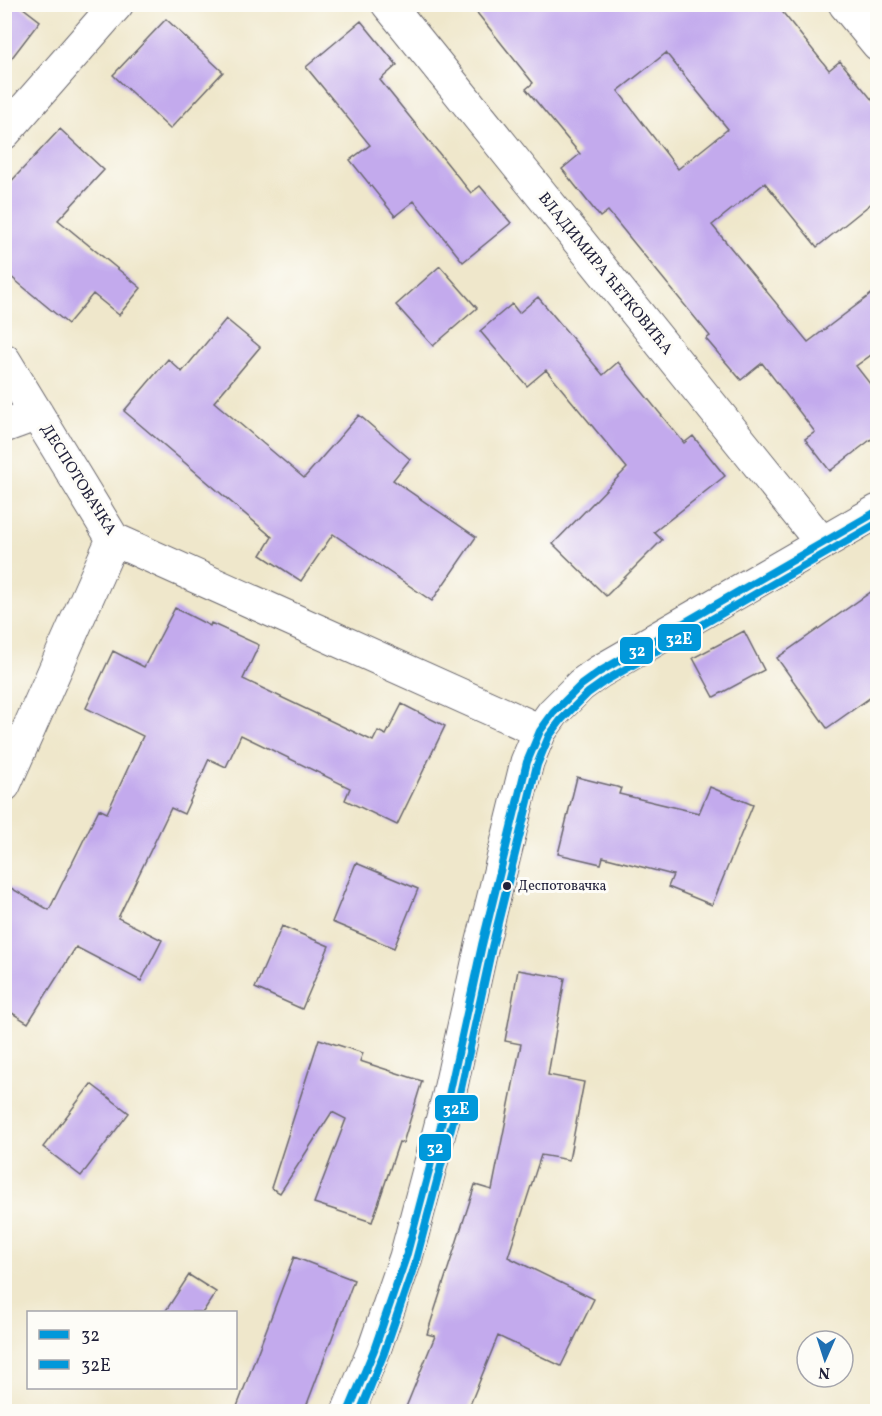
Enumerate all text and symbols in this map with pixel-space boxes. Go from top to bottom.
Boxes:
street label: ВЛАДИМИРА ЋЕТКОВИЋА [533,188,677,360]
street label: ДЕСПОТОВАЧКА [35,420,121,540]
line badge: 32E [657,623,702,652]
text: 32E [666,629,692,651]
line badge: 32 [619,636,654,665]
text: 32 [629,641,645,663]
place label: Деспотовачка [518,877,607,896]
marker: Деспотовачка [501,880,513,892]
line badge: 32E [434,1094,479,1122]
text: 32E [443,1099,469,1121]
line badge: 32 [418,1133,452,1162]
text: 32 [427,1138,443,1160]
legend [27,1311,237,1389]
text: 32 [81,1324,100,1349]
north arrow [795,1329,855,1389]
text: 32E [81,1354,111,1379]
text: N [818,1361,831,1383]

